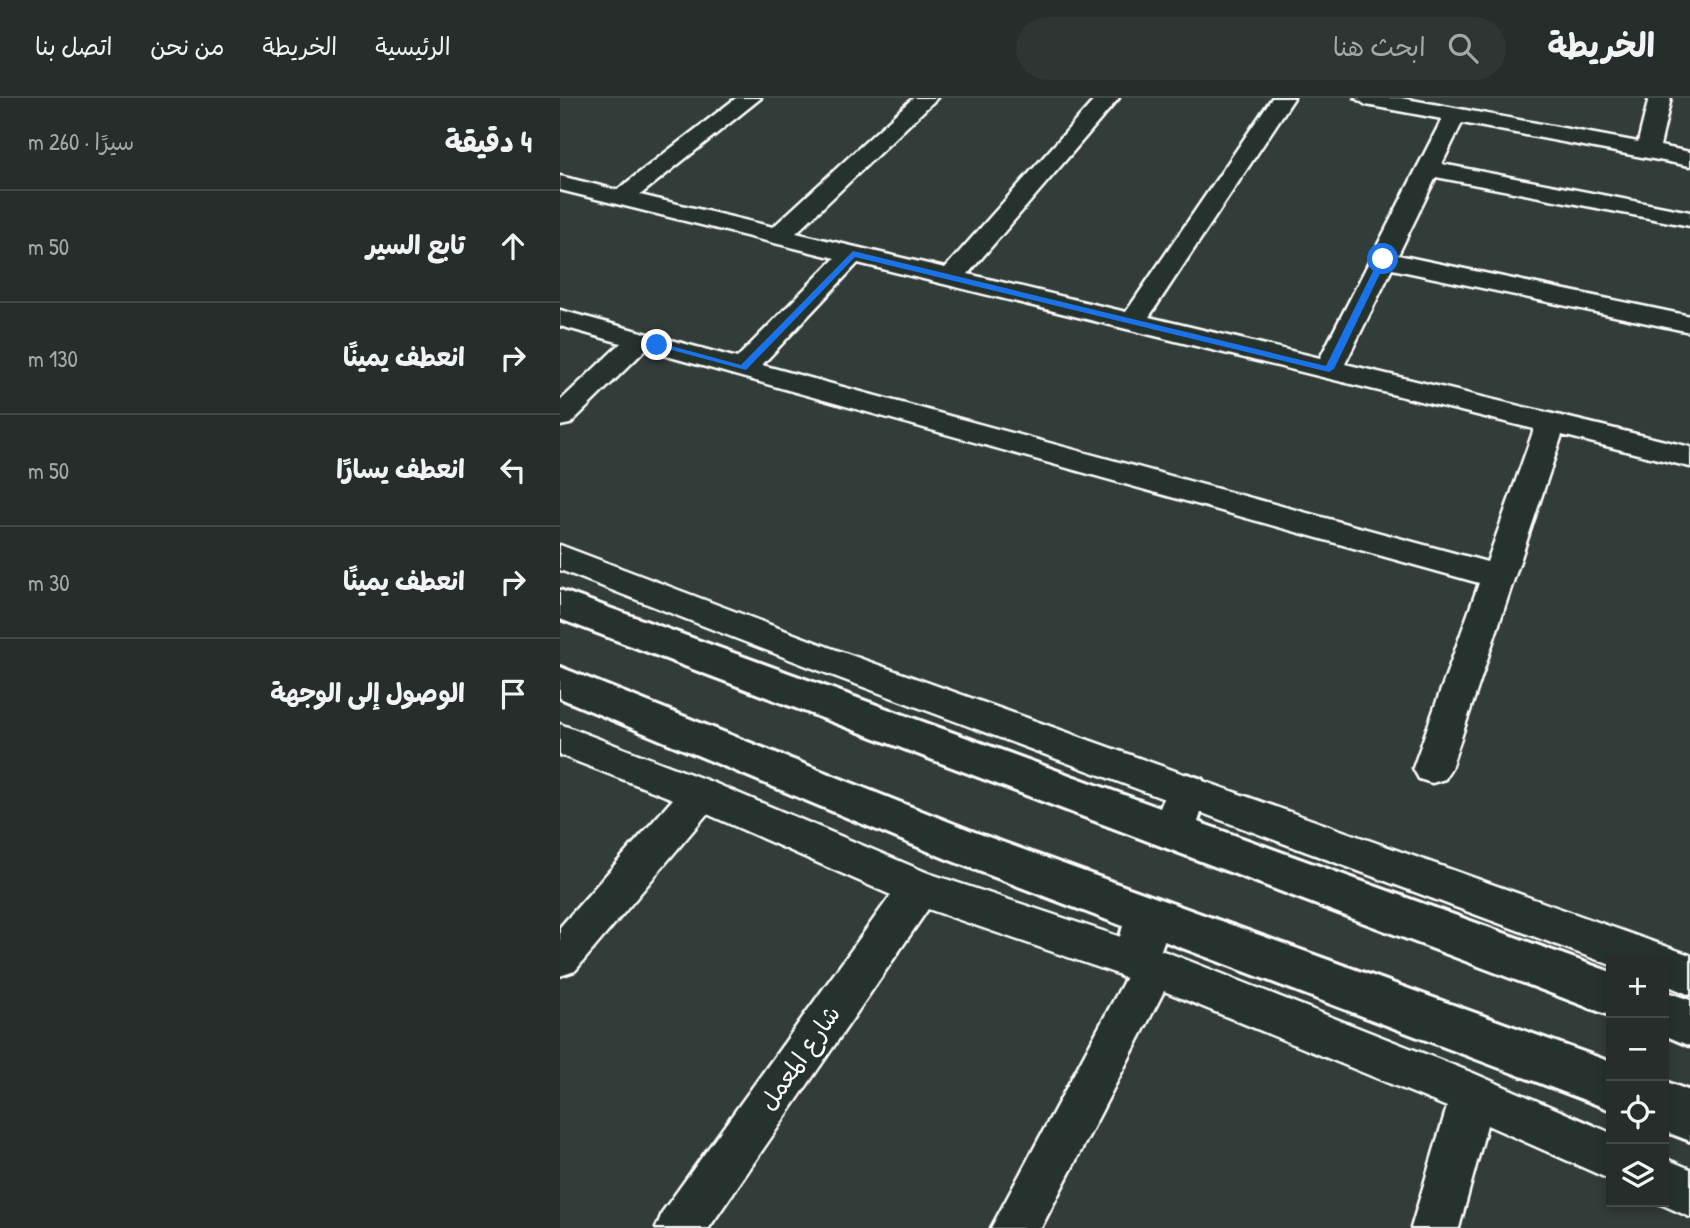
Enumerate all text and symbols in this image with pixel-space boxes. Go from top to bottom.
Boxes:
search box [1016,17,1506,80]
text: الخريطة [1548,23,1655,67]
text: ابحث هنا [1333,29,1426,64]
icon: search [1444,29,1482,67]
text: اتصل بنا [35,30,112,62]
text: من نحن [150,30,224,62]
text: الخريطة [262,30,337,62]
text: الرئيسية [375,30,451,62]
text: 4 دقيقة [445,121,532,161]
text: سيرًا · 260 m [28,126,134,157]
text: تابع السير [366,227,465,262]
icon: ahead [494,227,532,265]
text: 50 m [28,231,69,262]
route start [1367,243,1398,274]
route end [641,329,672,360]
text: انعطف يمينًا [343,339,465,374]
icon: right [494,339,532,377]
text: 130 m [28,343,78,374]
text: انعطف يسارًا [336,451,465,486]
icon: left [494,451,532,489]
text: 50 m [28,455,69,486]
text: انعطف يمينًا [343,563,465,598]
icon: right [494,563,532,601]
text: 30 m [28,567,70,598]
text: الوصول إلى الوجهة [270,675,465,710]
icon: arrive [494,675,532,713]
map controls [1606,955,1669,1207]
button: + [1606,955,1669,1018]
street label: شارع المعمل [751,999,849,1117]
button: − [1606,1018,1669,1081]
button: locate [1606,1081,1669,1144]
button: layers [1606,1144,1669,1207]

